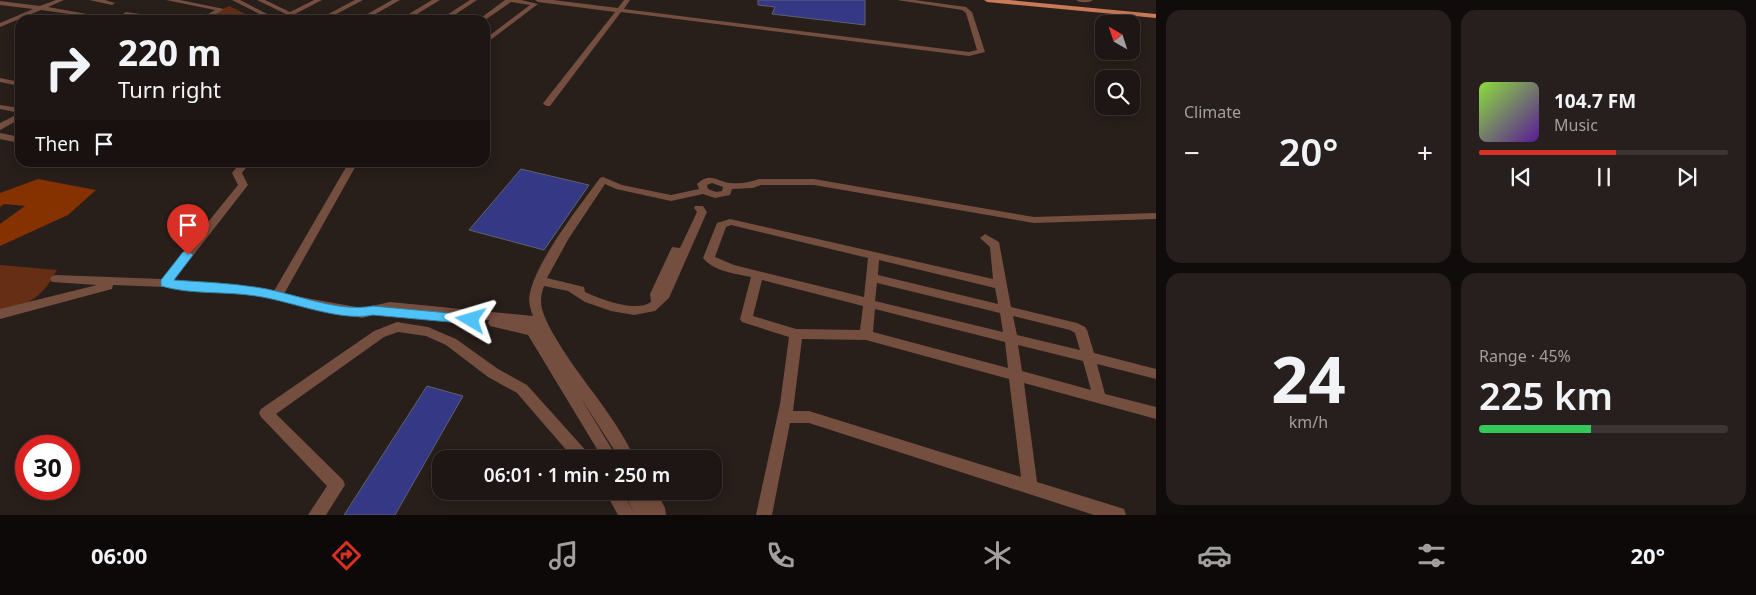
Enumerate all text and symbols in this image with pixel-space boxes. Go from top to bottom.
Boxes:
north arrow [1095,15,1140,60]
map controls [1095,15,1140,115]
text: 220 m [118,29,221,76]
icon: right [35,35,100,100]
button: search [1095,70,1140,115]
text: Turn right [118,74,221,104]
text: 104.7 FM [1554,88,1636,114]
text: Climate [1184,101,1241,123]
text: Music [1554,114,1598,136]
text: 20° [1279,125,1338,177]
icon: arrive [90,130,118,158]
text: Then [35,131,80,157]
text: − [1184,133,1200,171]
text: + [1417,133,1433,171]
icon: previous [1507,163,1535,191]
icon: pause [1590,163,1618,191]
icon: next [1673,163,1701,191]
pin [167,204,209,255]
icon: arrive [174,211,202,239]
position arrow [444,293,496,345]
text: 24 [1271,334,1346,422]
text: Range · 45% [1479,345,1571,367]
text: 225 km [1479,369,1613,421]
text: km/h [1289,411,1328,433]
speed limit sign: 30 [15,435,80,500]
text: 06:01 · 1 min · 250 m [484,462,670,488]
icon: directions [329,538,364,573]
icon: music [546,538,581,573]
icon: phone [763,538,798,573]
icon: climate [980,538,1015,573]
icon: car [1197,538,1232,573]
icon: filters [1414,538,1449,573]
text: 06:00 [91,540,147,570]
text: 20° [1630,540,1665,570]

